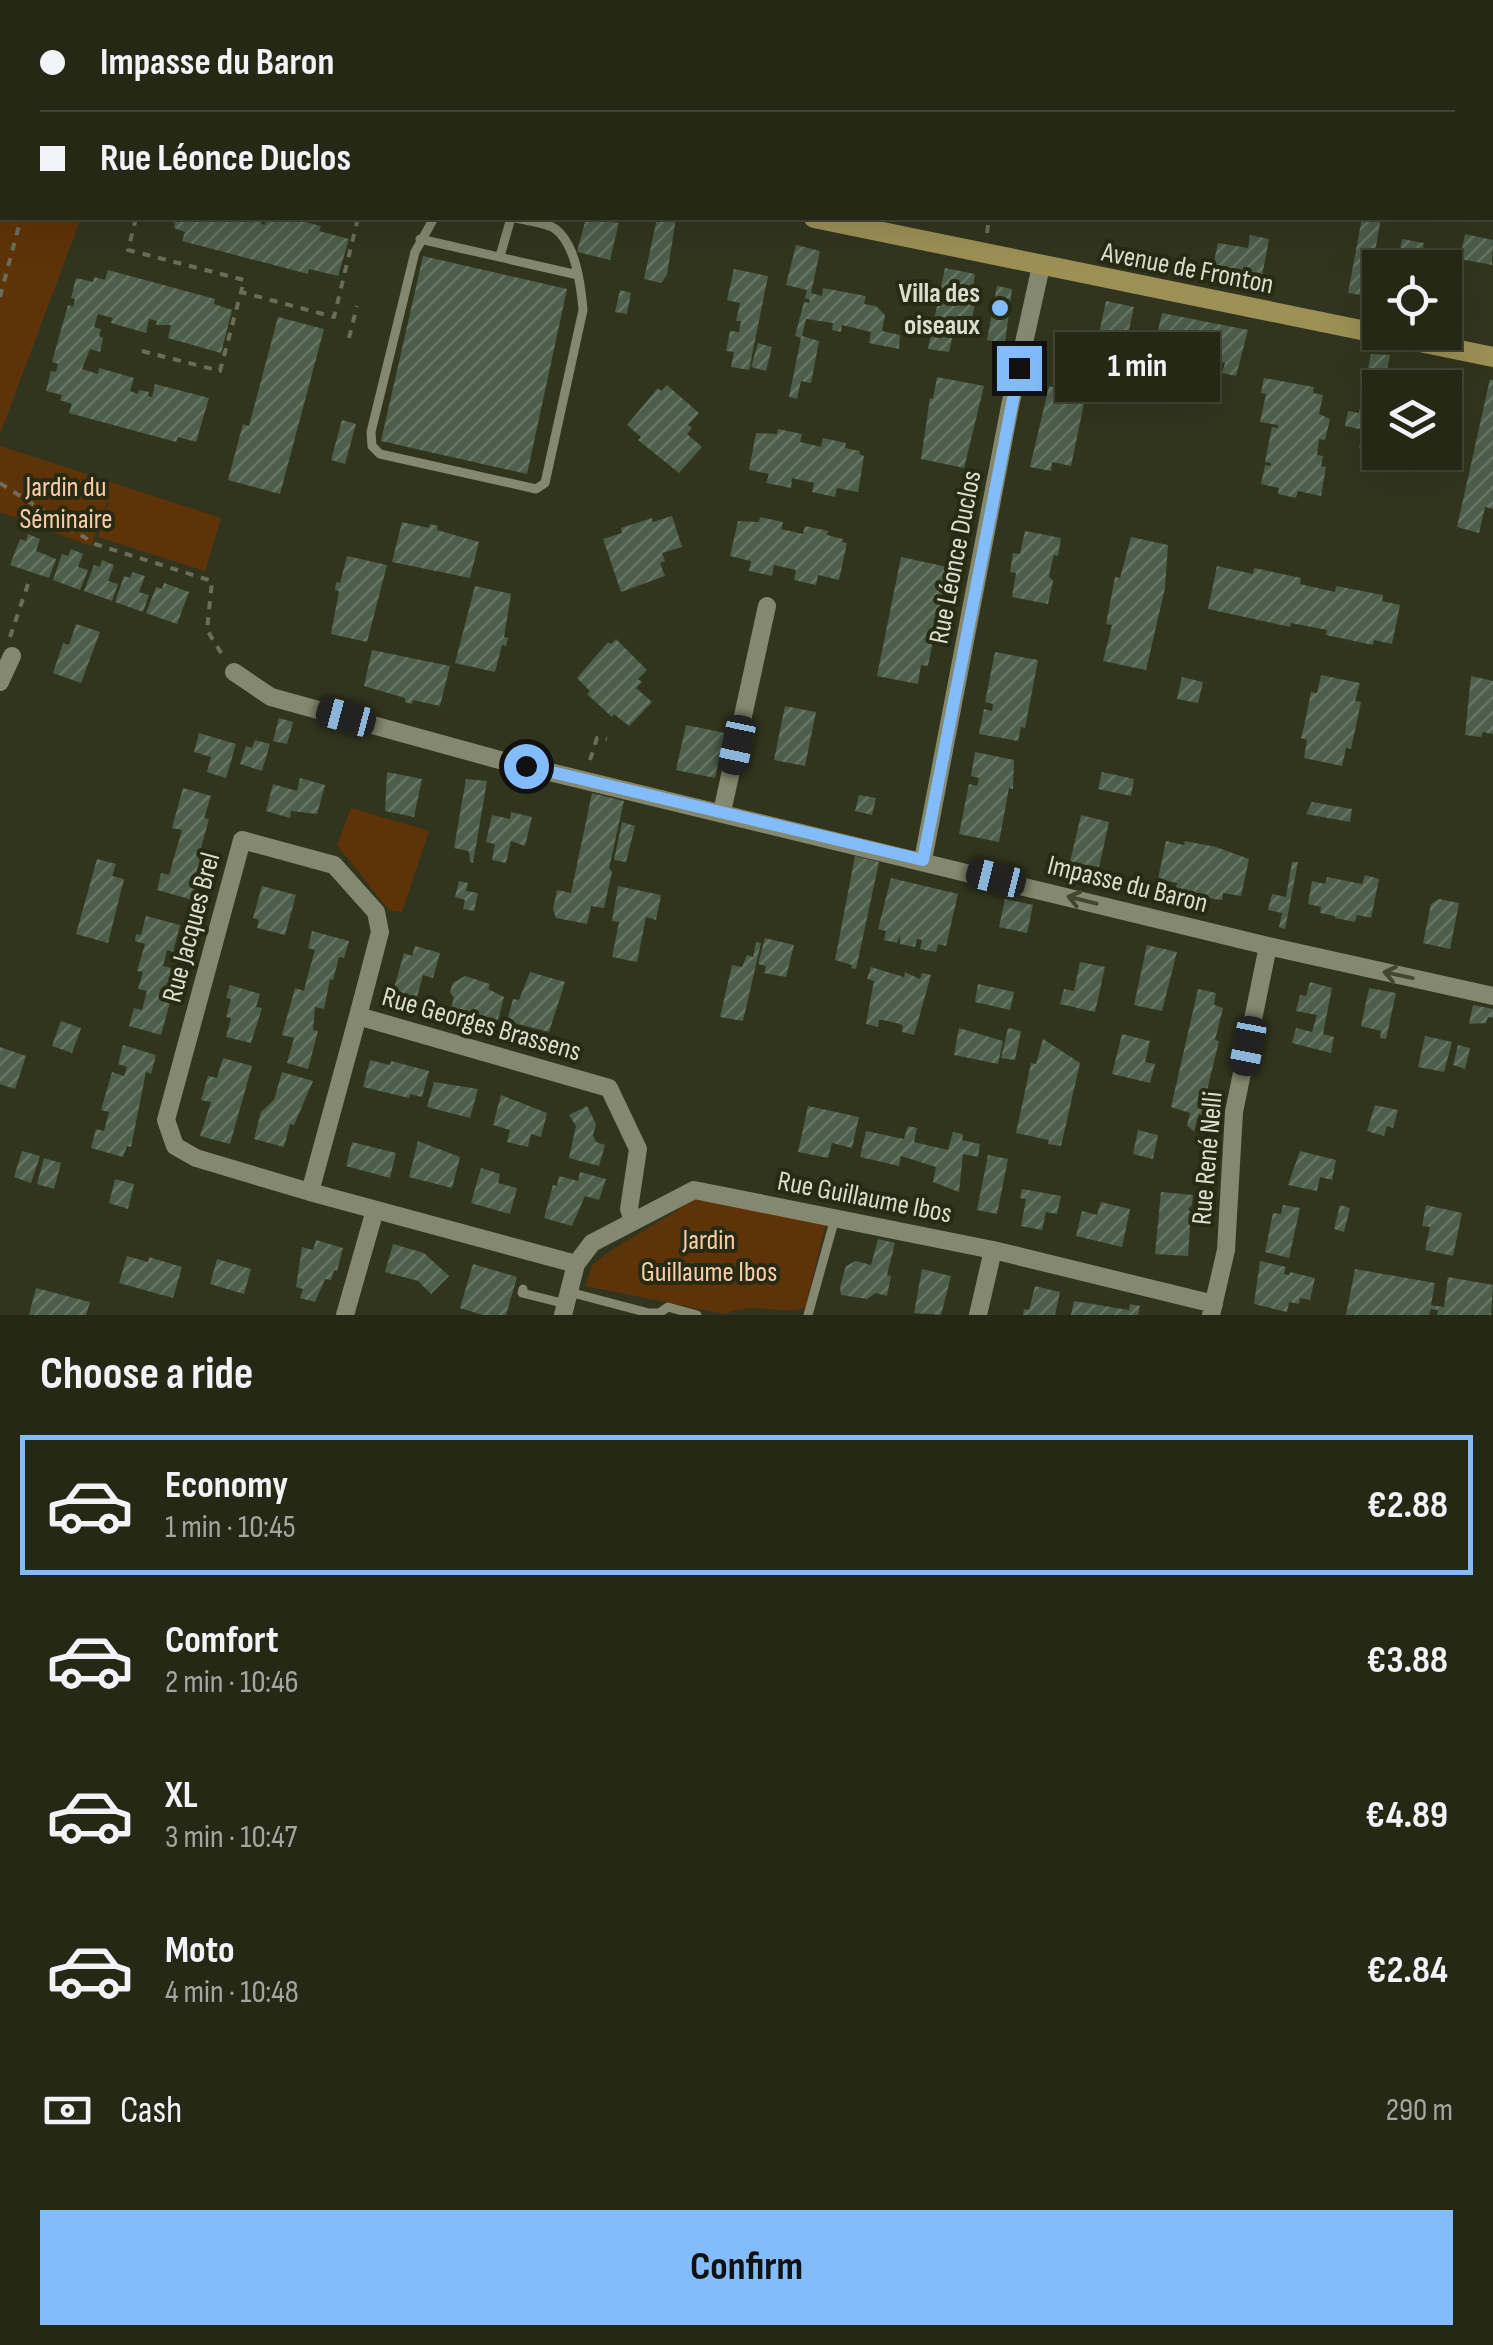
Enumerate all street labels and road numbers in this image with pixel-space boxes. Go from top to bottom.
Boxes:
street label: Avenue de Fronton [1098,235,1276,301]
street label: Rue Léonce Duclos [923,468,988,647]
street label: Rue Jacques Brel [156,849,227,1006]
street label: Impasse du Baron [1044,849,1211,920]
street label: Rue Georges Brassens [378,980,585,1069]
street label: Rue René Nelli [1185,1090,1230,1226]
street label: Rue Guillaume Ibos [775,1164,955,1231]

